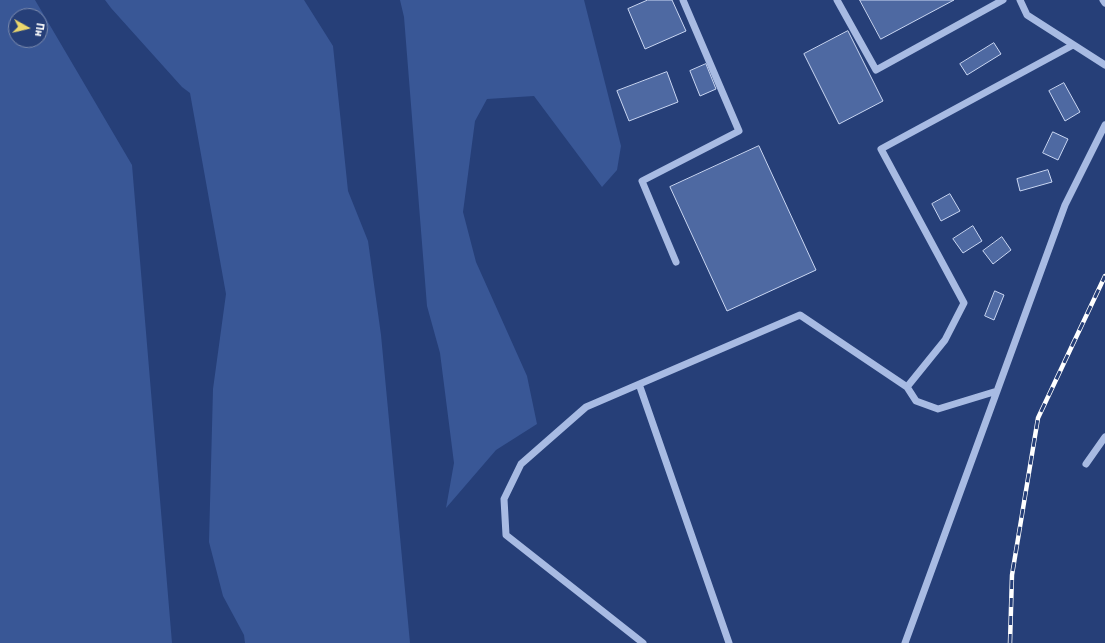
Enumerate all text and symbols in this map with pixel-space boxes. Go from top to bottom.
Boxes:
north arrow [8,8,48,48]
text: Пн [31,22,48,37]

